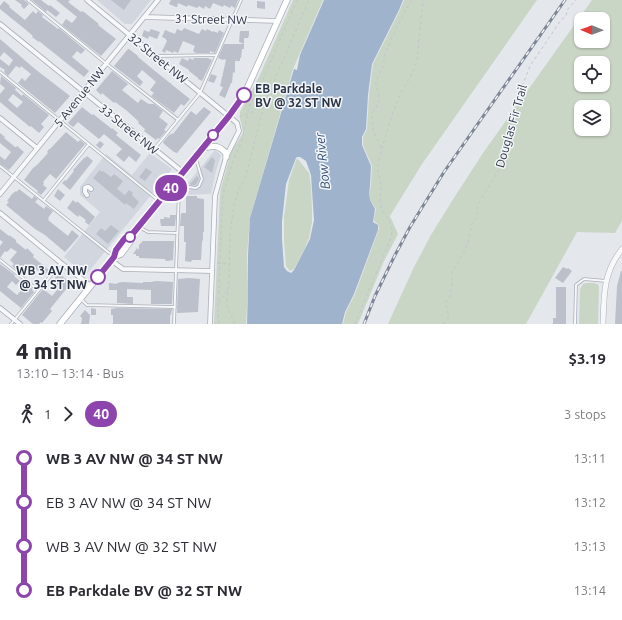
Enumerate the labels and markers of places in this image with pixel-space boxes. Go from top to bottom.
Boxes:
place label: EB Parkdale BV @ 32 ST NW [255,82,342,109]
marker: EB Parkdale BV @ 32 ST NW [236,87,252,103]
unlabelled marker [207,129,219,141]
unlabelled marker [124,231,136,243]
place label: WB 3 AV NW @ 34 ST NW [16,264,88,291]
marker: WB 3 AV NW @ 34 ST NW [90,269,106,285]

